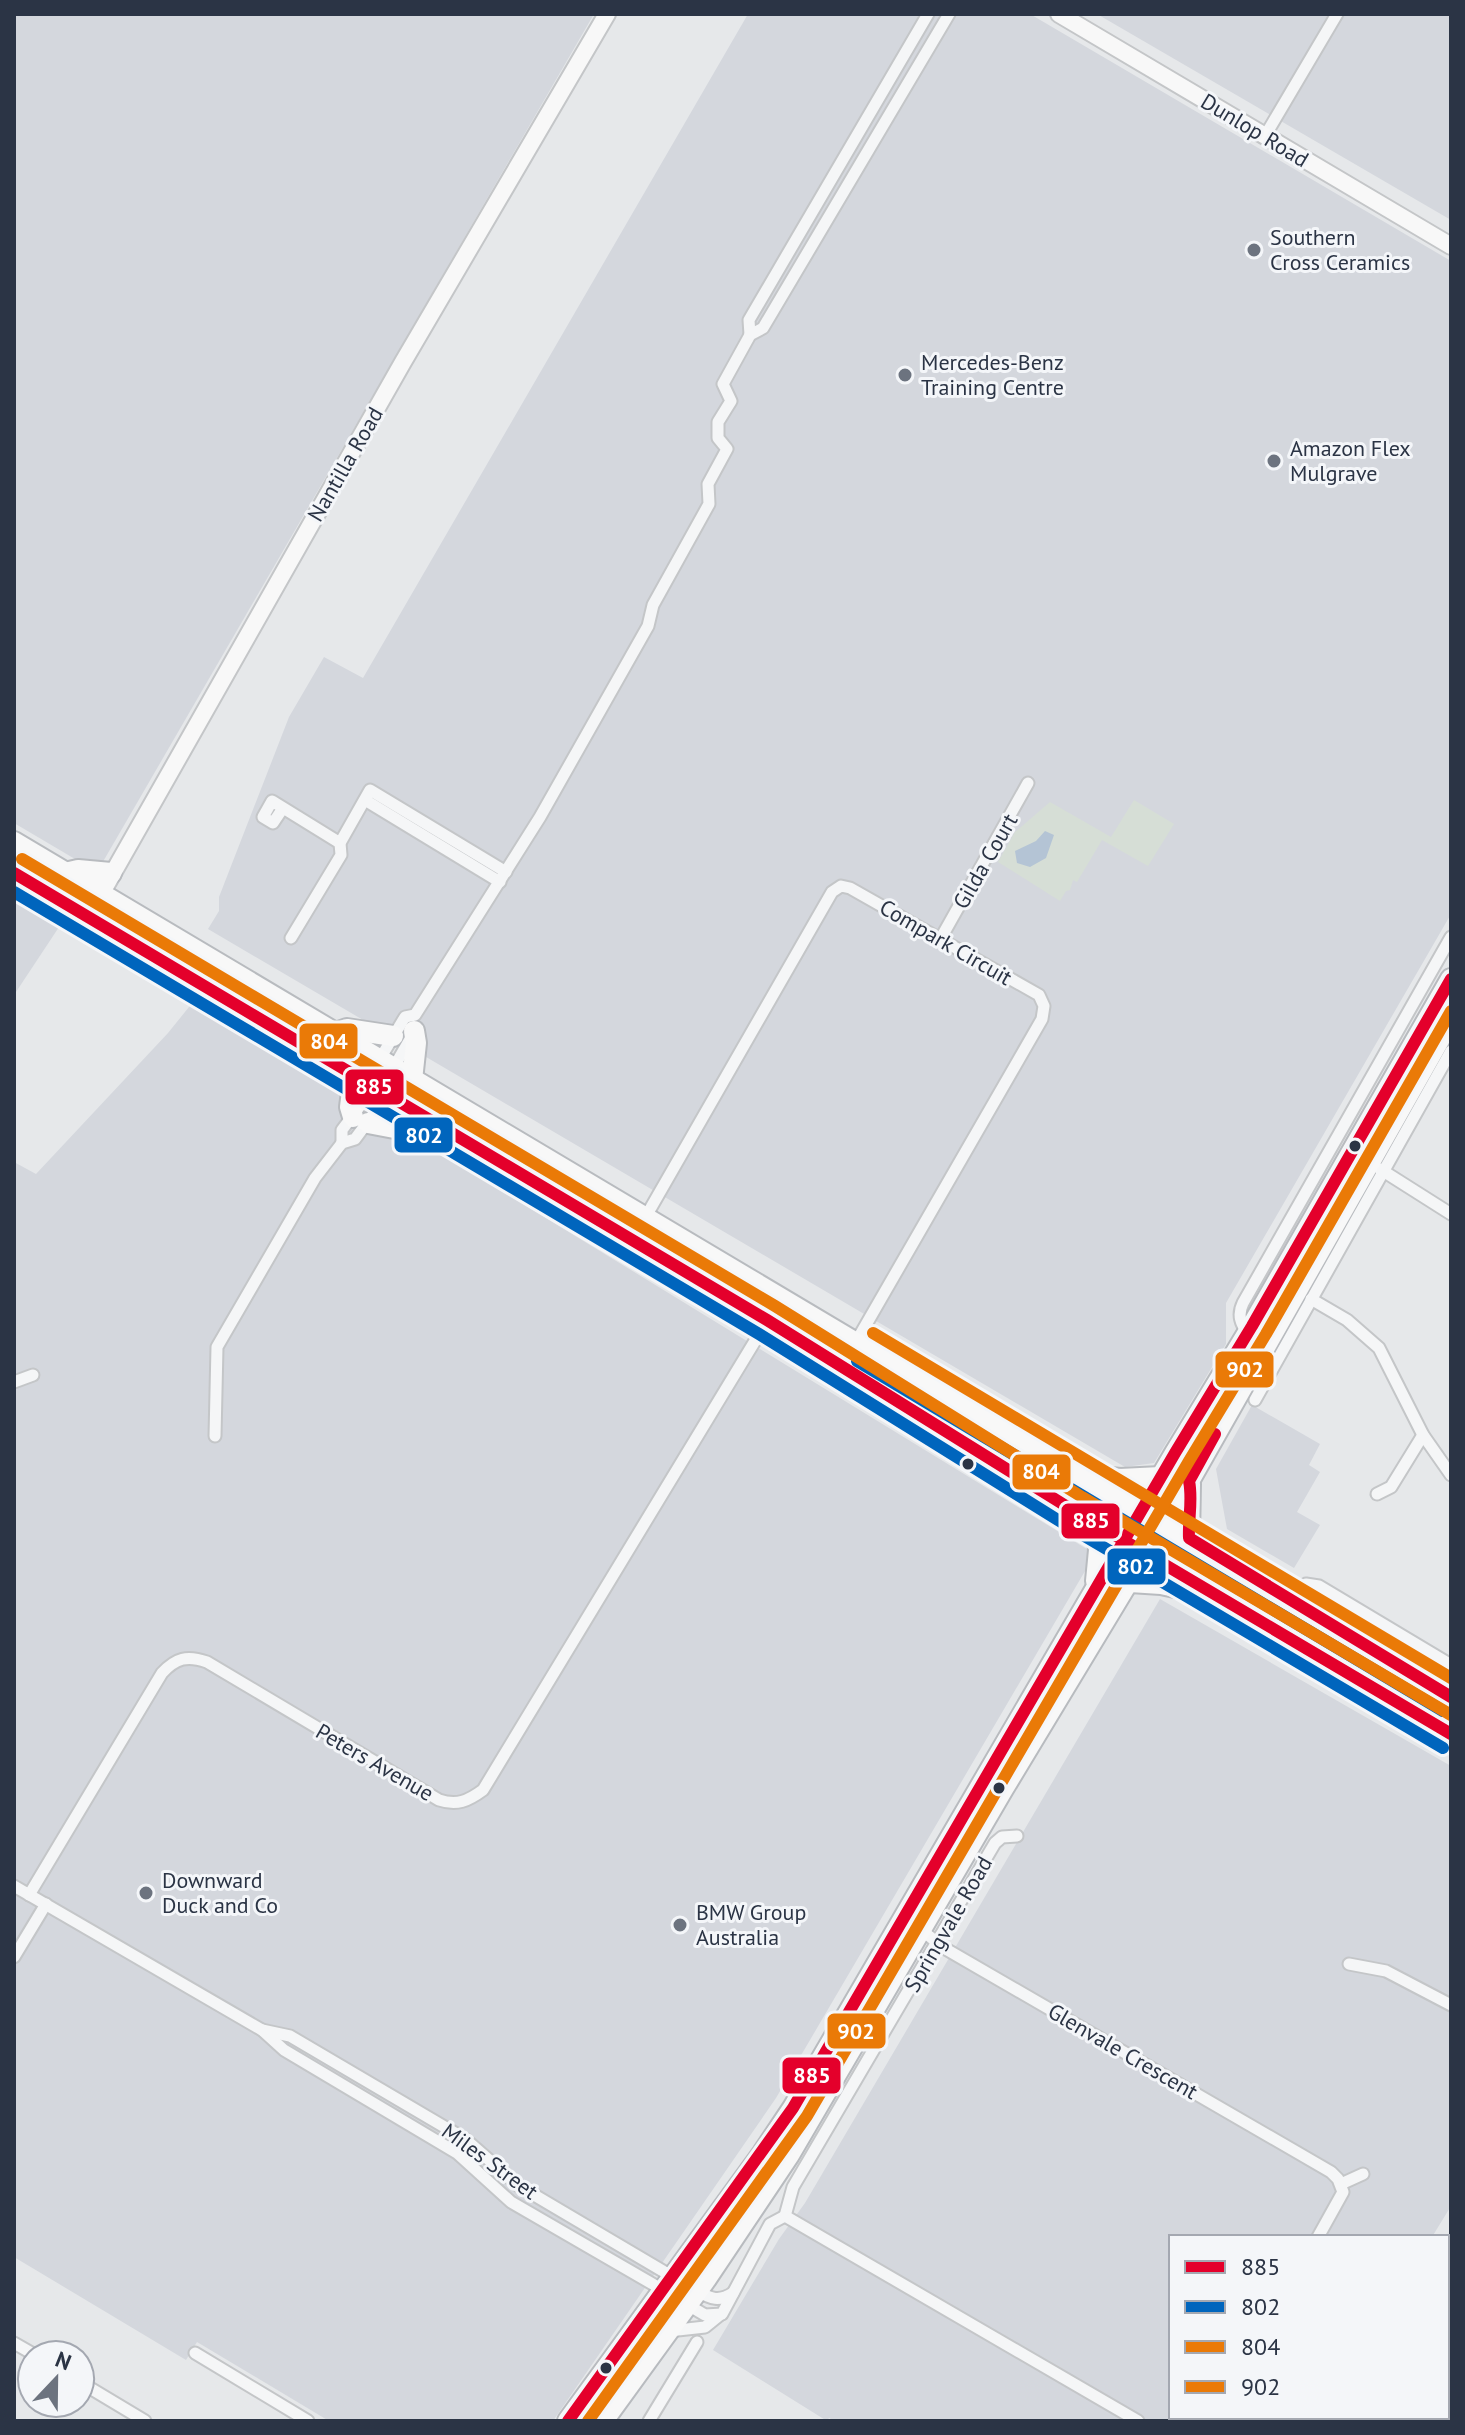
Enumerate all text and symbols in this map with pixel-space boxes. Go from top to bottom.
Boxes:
street label: Dunlop Road [1196,87,1314,173]
place label: Southern Cross Ceramics [1270,223,1410,276]
marker: Southern Cross Ceramics [1245,241,1263,259]
place label: Mercedes-Benz Training Centre [921,348,1064,401]
marker: Mercedes-Benz Training Centre [896,366,914,384]
street label: Nantilla Road [301,402,389,526]
place label: Amazon Flex Mulgrave [1290,434,1411,487]
marker: Amazon Flex Mulgrave [1265,452,1283,470]
street label: Gilda Court [947,808,1024,914]
street label: Compark Circuit [875,893,1018,992]
line badge: 804 [298,1022,359,1060]
text: 804 [310,1027,348,1055]
line badge: 885 [344,1068,405,1106]
text: 885 [355,1072,393,1100]
line badge: 802 [393,1116,454,1154]
text: 802 [405,1121,443,1149]
unlabelled marker [1347,1138,1363,1154]
line badge: 902 [1214,1350,1275,1389]
text: 902 [1226,1355,1264,1383]
line badge: 804 [1011,1453,1072,1491]
unlabelled marker [960,1456,976,1472]
text: 804 [1022,1457,1060,1485]
line badge: 885 [1060,1502,1121,1540]
text: 885 [1072,1506,1110,1534]
line badge: 802 [1106,1547,1167,1586]
text: 802 [1117,1552,1155,1580]
street label: Peters Avenue [311,1717,439,1807]
unlabelled marker [991,1780,1007,1796]
street label: Springvale Road [898,1851,998,1997]
place label: Downward Duck and Co [162,1866,278,1919]
marker: Downward Duck and Co [137,1884,155,1902]
place label: BMW Group Australia [696,1898,806,1951]
marker: BMW Group Australia [671,1916,689,1934]
street label: Glenvale Crescent [1043,1997,1203,2105]
line badge: 902 [826,2012,887,2050]
text: 902 [837,2017,875,2045]
line badge: 885 [781,2056,842,2095]
text: 885 [793,2061,831,2089]
street label: Miles Street [436,2117,544,2206]
legend [1169,2235,1449,2419]
text: 885 [1241,2251,1280,2282]
text: 802 [1241,2291,1280,2322]
text: 804 [1241,2331,1280,2362]
north arrow [16,2339,96,2419]
text: N [52,2345,75,2376]
unlabelled marker [598,2360,614,2376]
text: 902 [1241,2371,1280,2402]

